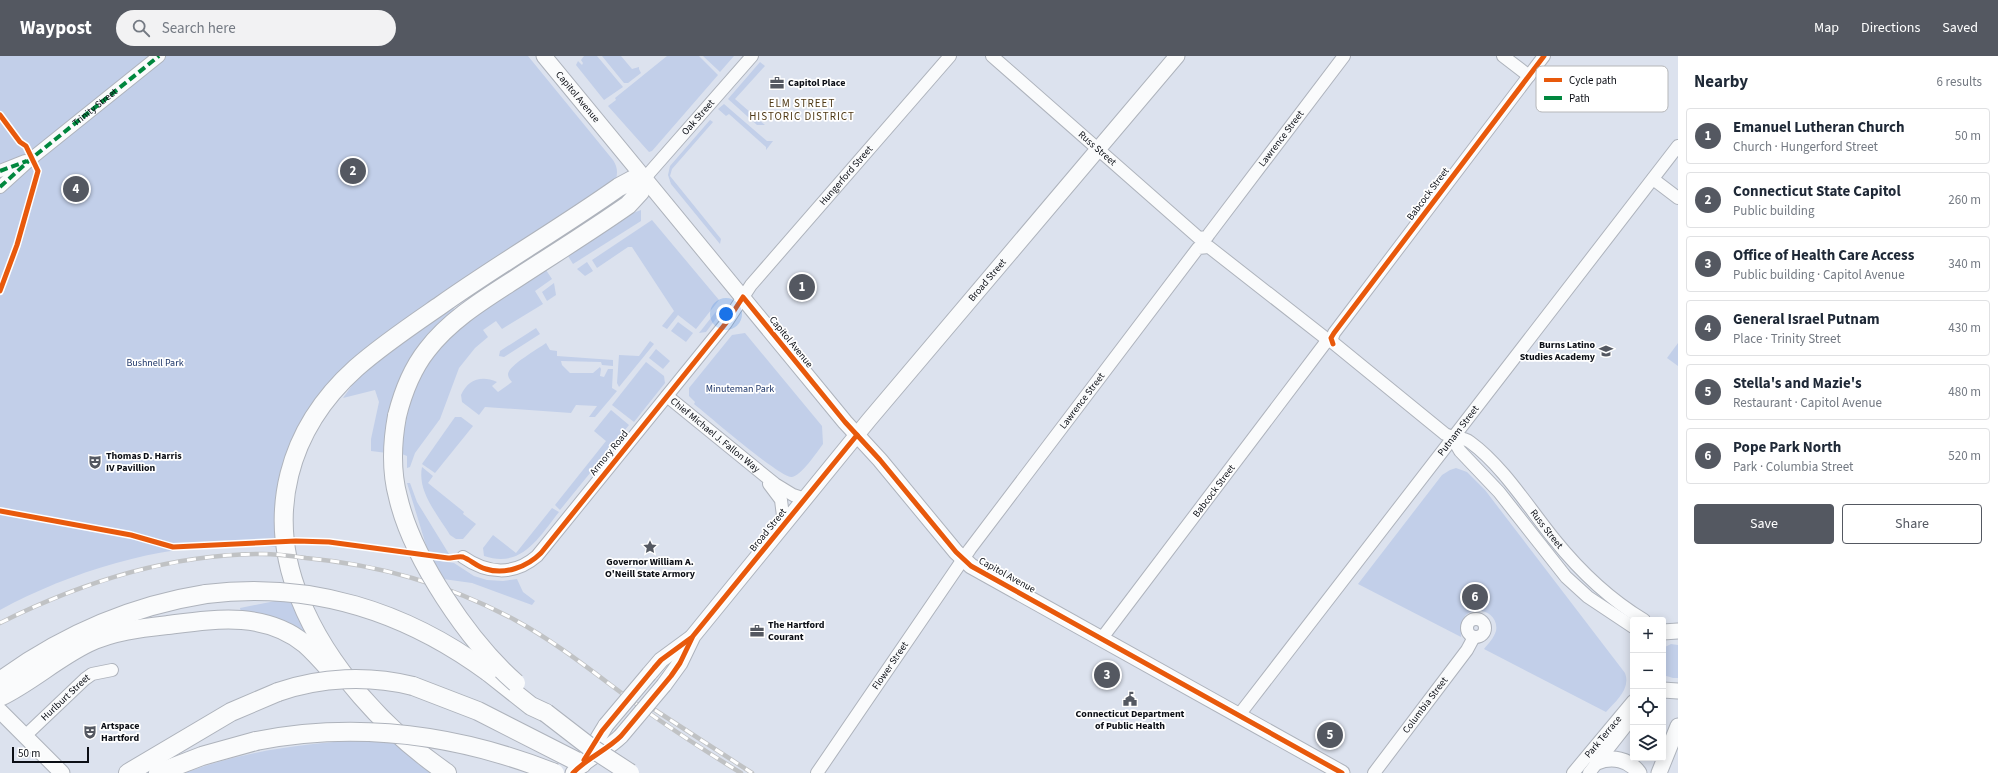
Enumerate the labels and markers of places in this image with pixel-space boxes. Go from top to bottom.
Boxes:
office icon: Capitol Place [769,75,785,91]
place label: Capitol Place [788,76,845,90]
pin: 2 [340,156,366,186]
pin: 4 [63,174,89,204]
pin: 1 [789,272,815,302]
place label: Burns Latino Studies Academy [1520,338,1596,364]
school or university icon: Burns Latino Studies Academy [1598,343,1614,359]
place label: Thomas D. Harris IV Pavillion [106,449,182,475]
theatre icon: Thomas D. Harris IV Pavillion [87,454,103,470]
place icon: Governor William A. O'Neill State Armory [642,539,658,555]
place label: Governor William A. O'Neill State Armory [605,555,696,581]
pin: 6 [1462,582,1488,612]
place label: The Hartford Courant [768,618,825,644]
office icon: The Hartford Courant [749,623,765,639]
pin: 3 [1094,660,1120,690]
public building icon: Connecticut Department of Public Health [1122,691,1138,707]
place label: Connecticut Department of Public Health [1076,707,1185,733]
place label: Artspace Hartford [100,719,139,745]
pin: 5 [1317,720,1343,750]
theatre icon: Artspace Hartford [82,724,98,740]

